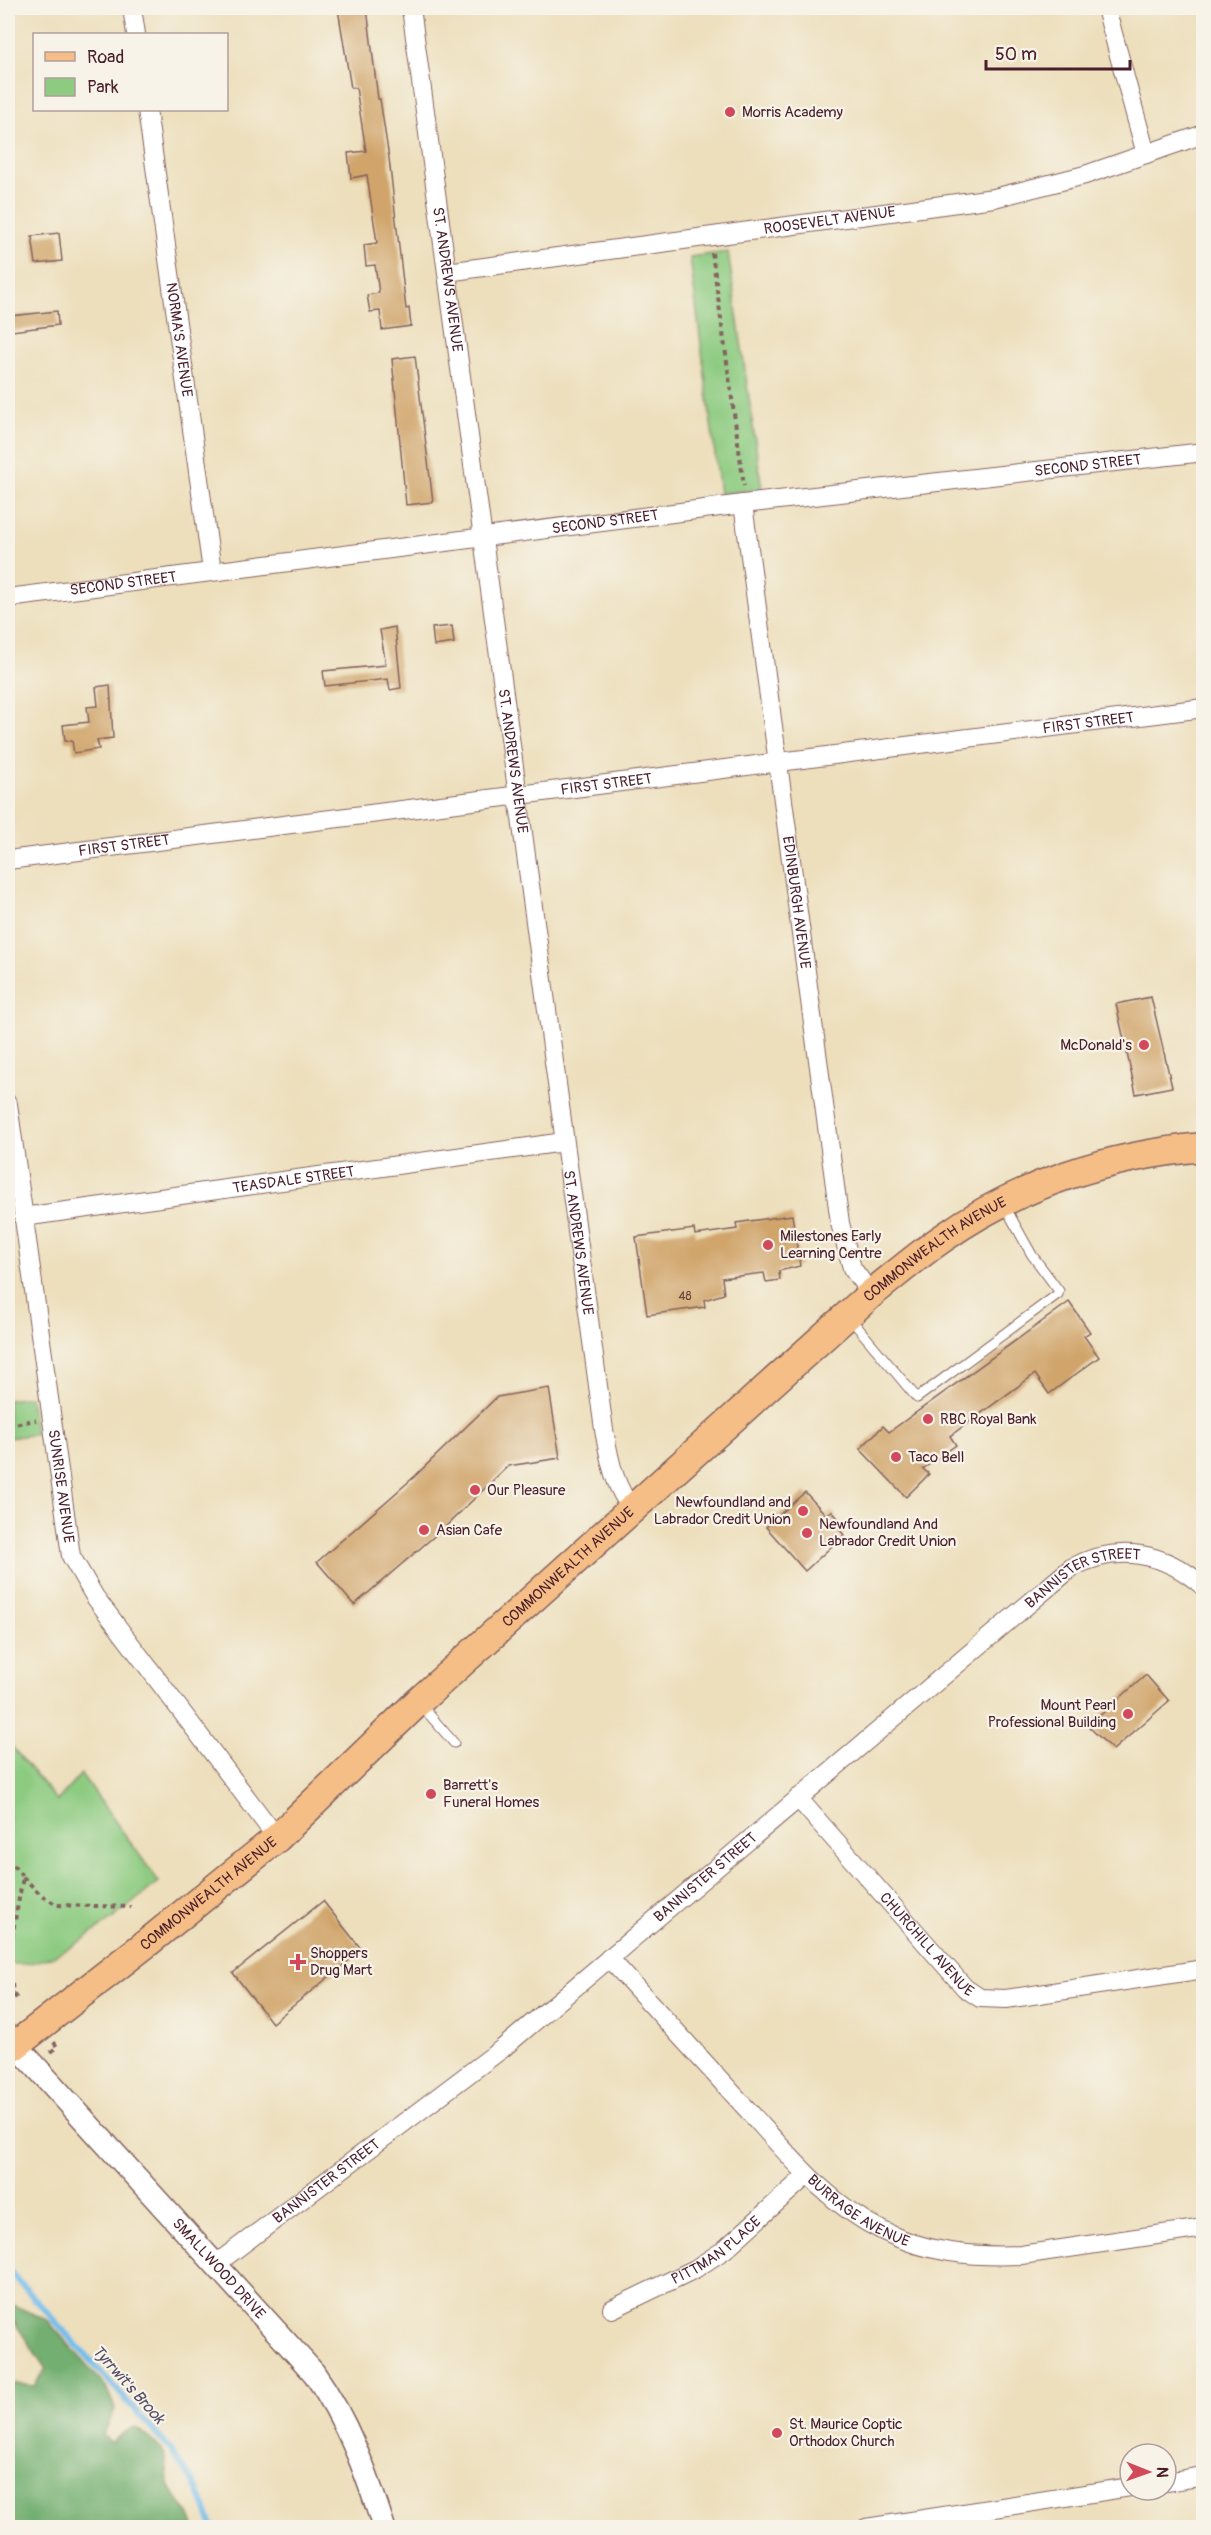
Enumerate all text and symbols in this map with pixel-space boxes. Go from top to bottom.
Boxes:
legend [33,33,228,111]
scale bar [986,33,1130,71]
text: 50 m [995,43,1037,66]
text: Road [87,46,124,69]
text: Park [87,76,119,99]
place label: Morris Academy [742,103,844,122]
marker: Morris Academy [723,105,737,119]
street label: ROOSEVELT AVENUE [763,202,897,239]
street label: ST. ANDREWS AVENUE [428,206,467,353]
street label: NORMA'S AVENUE [161,281,196,399]
street label: SECOND STREET [1034,450,1142,481]
street label: SECOND STREET [551,506,660,538]
street label: SECOND STREET [69,568,178,600]
street label: ST. ANDREWS AVENUE [493,688,532,835]
street label: FIRST STREET [1042,708,1135,738]
street label: FIRST STREET [559,769,653,800]
street label: FIRST STREET [77,831,171,861]
street label: EDINBURGH AVENUE [778,835,815,970]
place label: McDonald's [1060,1036,1132,1055]
marker: McDonald's [1137,1038,1151,1052]
street label: TEASDALE STREET [231,1162,356,1198]
street label: ST. ANDREWS AVENUE [559,1169,597,1317]
street label: COMMONWEALTH AVENUE [860,1193,1010,1306]
place label: Milestones Early Learning Centre [780,1227,882,1263]
marker: Milestones Early Learning Centre [761,1238,775,1252]
house number: 48 [678,1289,692,1304]
place label: RBC Royal Bank [940,1410,1037,1429]
marker: RBC Royal Bank [921,1412,935,1426]
street label: SUNRISE AVENUE [43,1428,78,1545]
place label: Taco Bell [908,1448,964,1467]
marker: Taco Bell [889,1450,903,1464]
place label: Our Pleasure [487,1481,566,1500]
marker: Our Pleasure [468,1483,482,1497]
place label: Newfoundland and Labrador Credit Union [654,1493,791,1529]
street label: COMMONWEALTH AVENUE [499,1503,638,1631]
marker: Newfoundland and Labrador Credit Union [796,1504,810,1518]
place label: Newfoundland And Labrador Credit Union [819,1515,956,1551]
place label: Asian Cafe [436,1521,503,1540]
marker: Asian Cafe [417,1523,431,1537]
marker: Newfoundland And Labrador Credit Union [800,1526,814,1540]
street label: BANNISTER STREET [1021,1545,1141,1613]
place label: Mount Pearl Professional Building [988,1696,1116,1732]
marker: Mount Pearl Professional Building [1121,1707,1135,1721]
place label: Barrett's Funeral Homes [443,1776,539,1812]
marker: Barrett's Funeral Homes [424,1787,438,1801]
street label: BANNISTER STREET [650,1828,761,1926]
street label: COMMONWEALTH AVENUE [136,1833,281,1955]
street label: CHURCHILL AVENUE [875,1888,977,2001]
place label: Shoppers Drug Mart [310,1944,373,1980]
marker: Shoppers Drug Mart [291,1955,305,1969]
street label: BANNISTER STREET [269,2135,384,2228]
street label: BURRAGE AVENUE [803,2171,912,2252]
street label: PITTMAN PLACE [668,2212,765,2289]
street label: SMALLWOOD DRIVE [168,2214,270,2323]
water label: Tyrrwit's Brook [88,2341,170,2429]
place label: St. Maurice Coptic Orthodox Church [789,2415,903,2451]
marker: St. Maurice Coptic Orthodox Church [770,2426,784,2440]
north arrow [1118,2442,1178,2502]
text: N [1152,2467,1172,2478]

